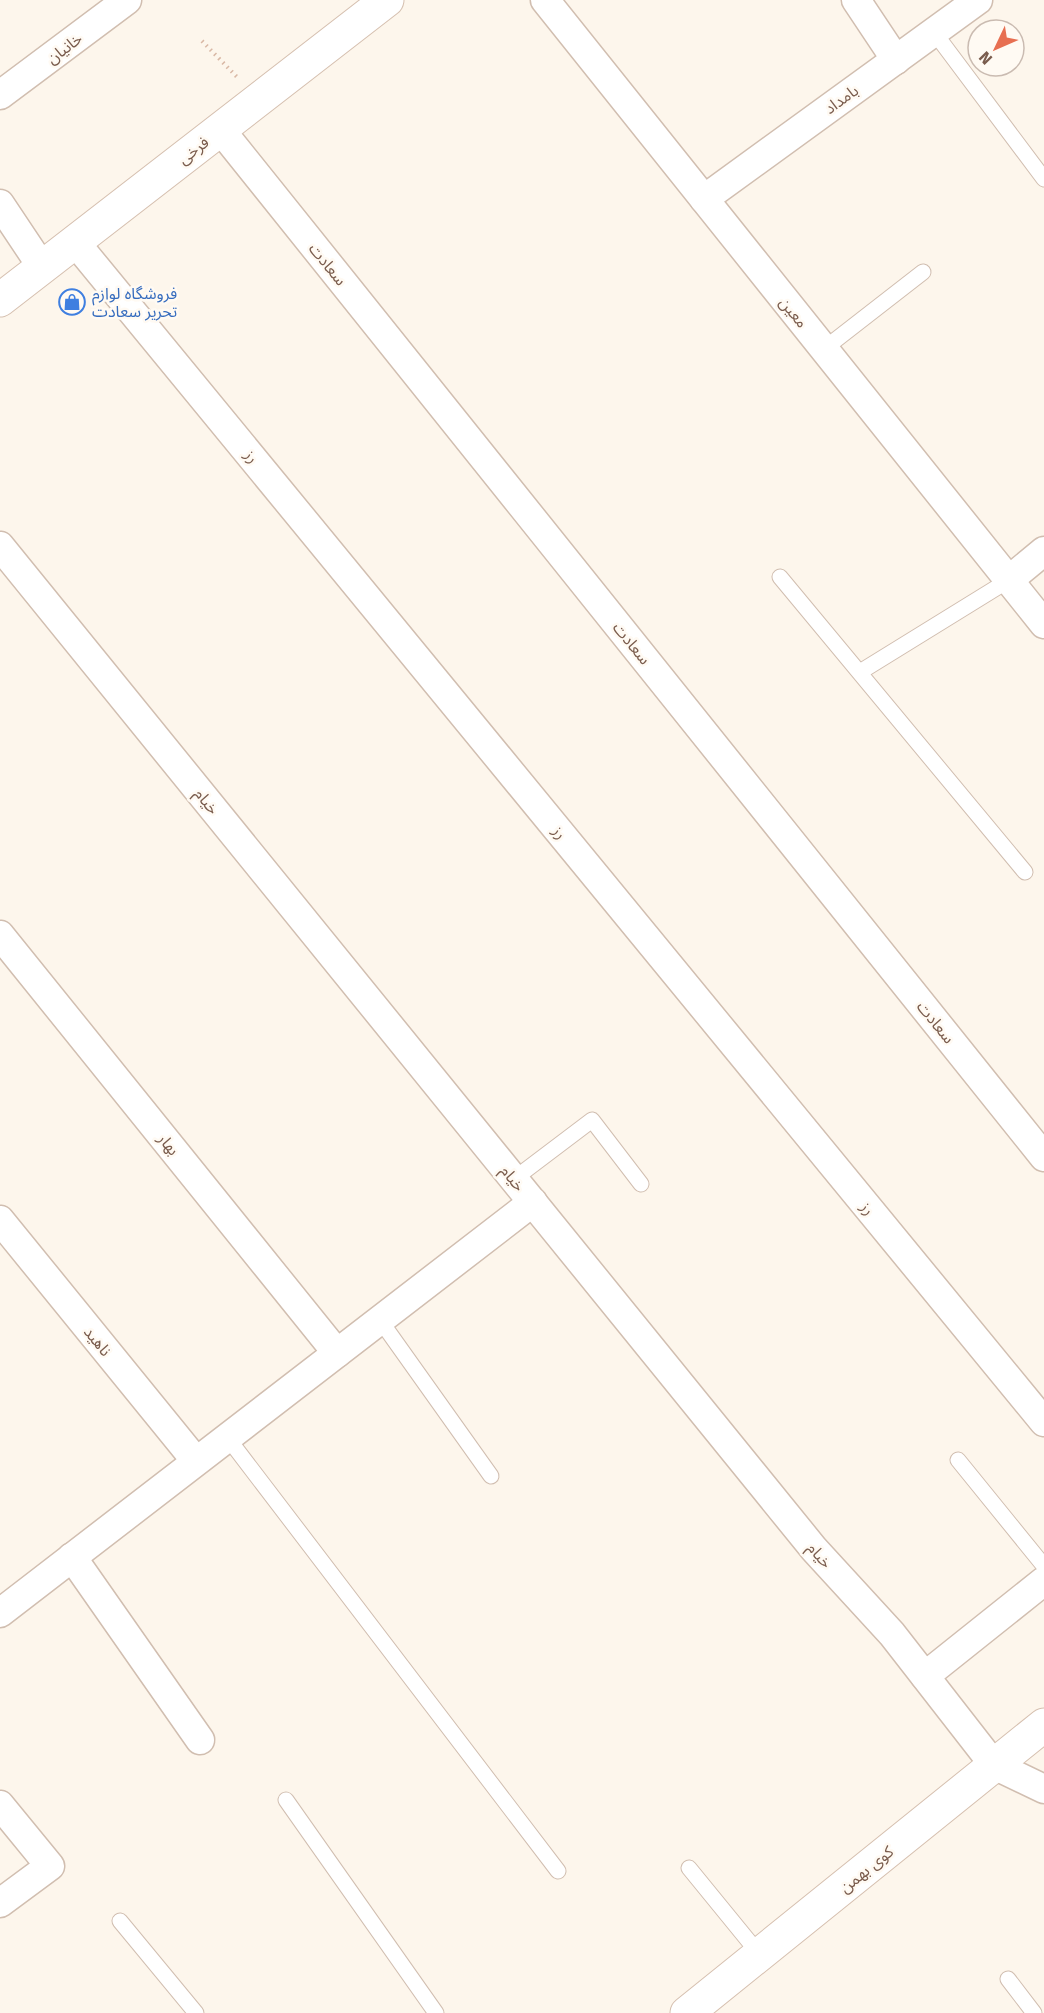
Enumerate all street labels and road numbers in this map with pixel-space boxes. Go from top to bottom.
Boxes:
street label: خانیان [43,29,86,68]
street label: بامداد [821,81,862,118]
street label: فرخی [174,132,213,168]
street label: سعادت [305,239,350,289]
street label: معین [775,293,812,332]
street label: رز [240,445,263,467]
street label: سعادت [609,618,654,668]
street label: خیام [188,785,223,820]
street label: رز [548,821,571,843]
street label: سعادت [913,997,958,1047]
street label: بهار [153,1129,183,1159]
street label: خیام [494,1162,529,1197]
street label: رز [856,1197,879,1219]
street label: ناهید [80,1323,115,1360]
street label: خیام [801,1539,836,1574]
street label: کوی بهمن [836,1842,897,1897]

